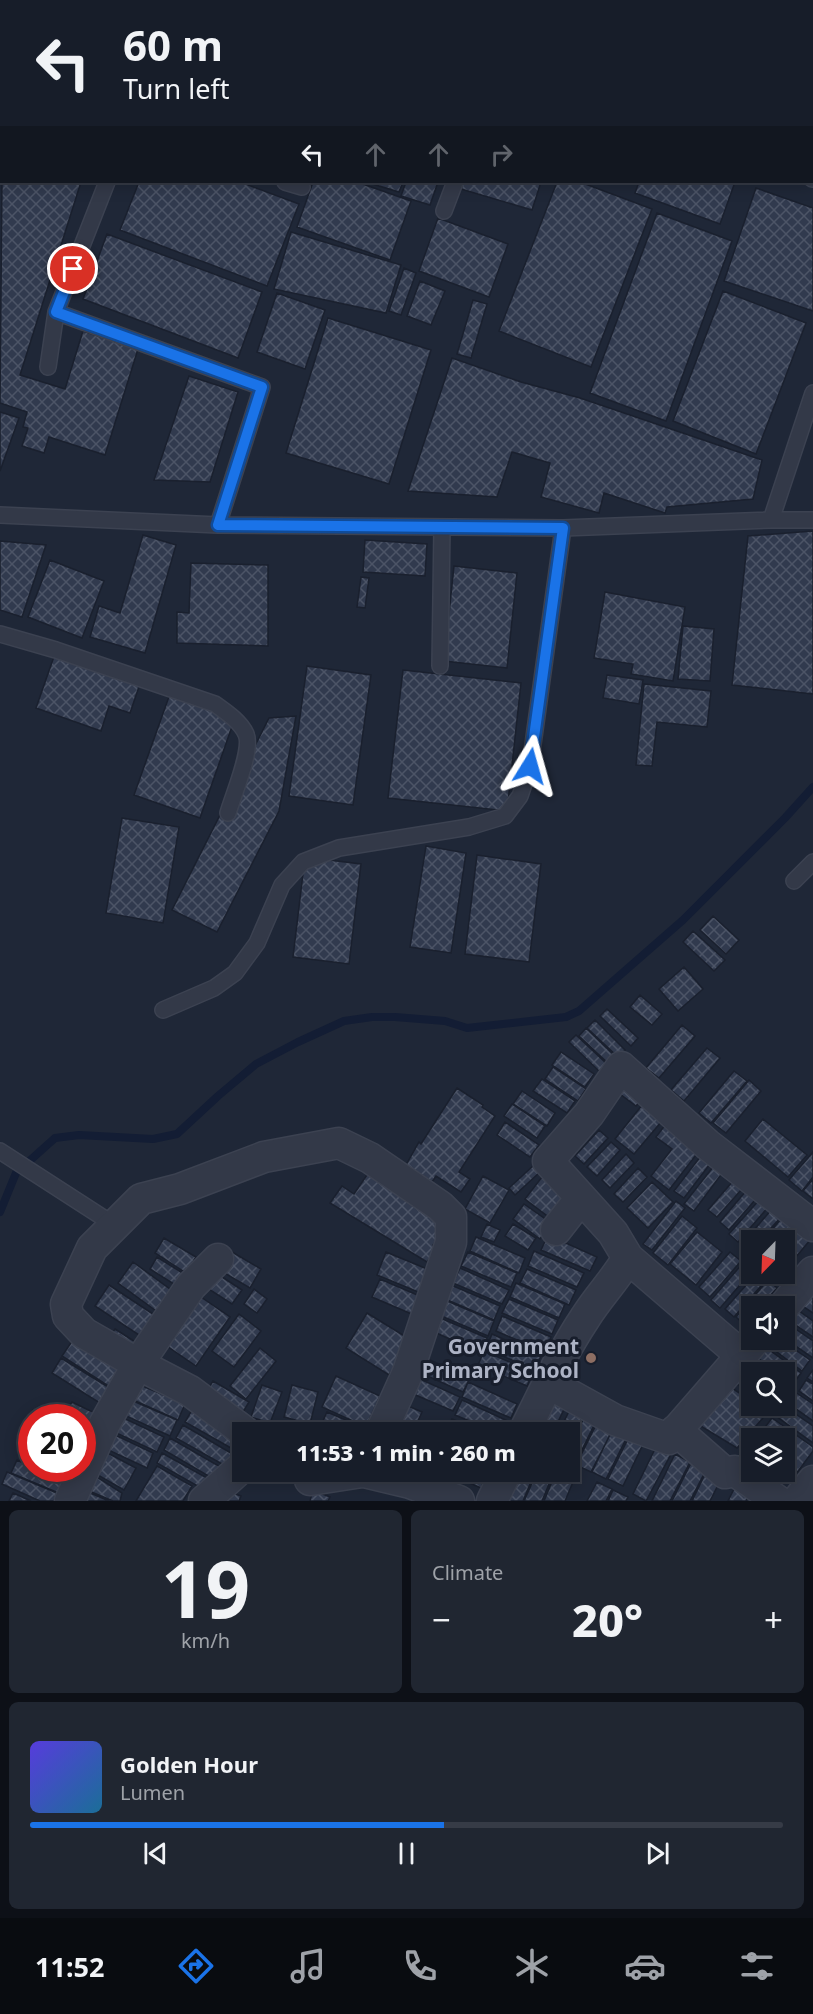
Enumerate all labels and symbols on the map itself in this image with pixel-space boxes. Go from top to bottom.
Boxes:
pin [47,243,98,294]
position arrow [498,734,562,798]
north arrow [741,1230,795,1284]
place label: Government Primary School [422,1332,579,1384]
marker: Government Primary School [584,1351,598,1365]
speed limit sign: 20 [18,1404,96,1482]

